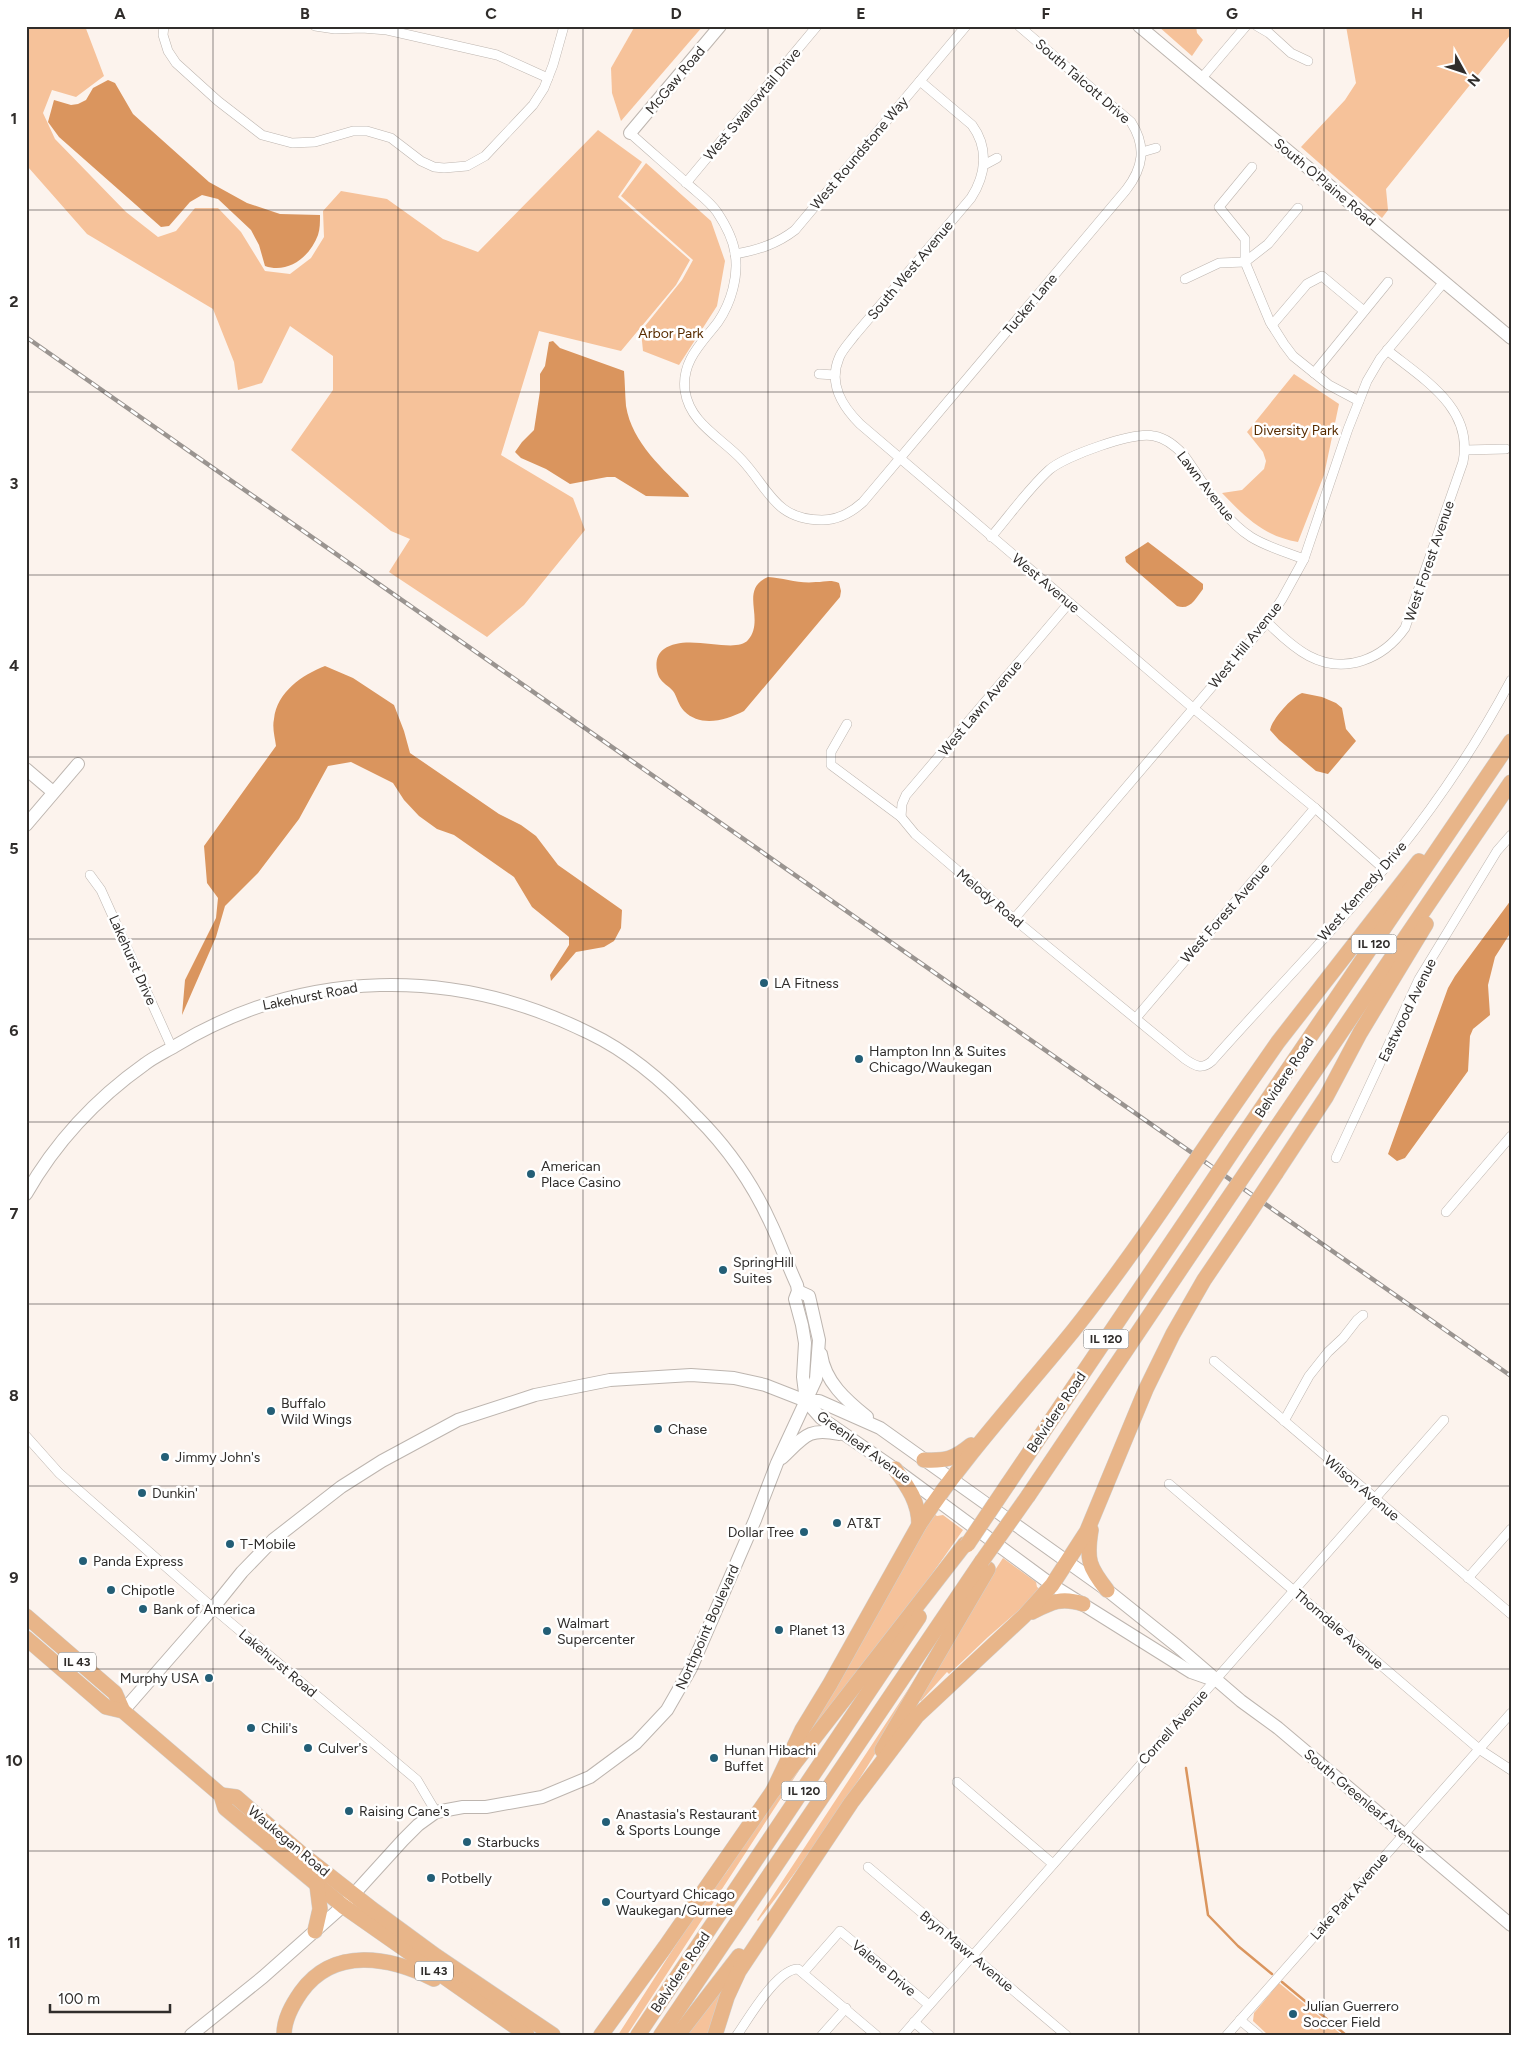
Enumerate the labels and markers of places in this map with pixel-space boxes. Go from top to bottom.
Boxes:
place label: LA Fitness [774,975,839,992]
marker: LA Fitness [758,977,770,989]
place label: Hampton Inn & Suites Chicago/Waukegan [869,1043,1006,1076]
marker: Hampton Inn & Suites Chicago/Waukegan [853,1053,865,1065]
place label: American Place Casino [541,1158,621,1191]
marker: American Place Casino [525,1168,537,1180]
place label: SpringHill Suites [733,1254,794,1287]
marker: SpringHill Suites [717,1264,729,1276]
place label: Buffalo Wild Wings [281,1395,352,1428]
marker: Buffalo Wild Wings [265,1405,277,1417]
place label: Chase [668,1421,708,1438]
marker: Chase [652,1423,664,1435]
place label: Jimmy John's [175,1449,260,1466]
marker: Jimmy John's [159,1451,171,1463]
place label: Dunkin' [152,1485,198,1502]
marker: Dunkin' [136,1487,148,1499]
place label: AT&T [847,1515,881,1532]
marker: AT&T [831,1517,843,1529]
place label: Dollar Tree [728,1524,794,1541]
marker: Dollar Tree [798,1526,810,1538]
place label: T-Mobile [240,1536,296,1553]
marker: T-Mobile [224,1538,236,1550]
place label: Panda Express [93,1553,183,1570]
marker: Panda Express [77,1555,89,1567]
place label: Chipotle [121,1582,175,1599]
marker: Chipotle [105,1584,117,1596]
place label: Bank of America [153,1601,255,1618]
marker: Bank of America [137,1603,149,1615]
place label: Walmart Supercenter [557,1615,635,1648]
place label: Planet 13 [789,1622,845,1639]
marker: Planet 13 [773,1624,785,1636]
marker: Walmart Supercenter [541,1625,553,1637]
place label: Murphy USA [120,1670,200,1687]
marker: Murphy USA [203,1672,215,1684]
place label: Chili's [261,1720,298,1737]
marker: Chili's [245,1722,257,1734]
place label: Culver's [318,1740,368,1757]
marker: Culver's [302,1742,314,1754]
place label: Hunan Hibachi Buffet [724,1742,816,1775]
marker: Hunan Hibachi Buffet [708,1752,720,1764]
place label: Raising Cane's [359,1803,449,1820]
marker: Raising Cane's [343,1805,355,1817]
place label: Anastasia's Restaurant & Sports Lounge [616,1806,757,1839]
marker: Anastasia's Restaurant & Sports Lounge [600,1816,612,1828]
place label: Starbucks [477,1834,540,1851]
marker: Starbucks [461,1836,473,1848]
place label: Potbelly [441,1870,492,1887]
marker: Potbelly [425,1872,437,1884]
place label: Courtyard Chicago Waukegan/Gurnee [616,1886,735,1919]
marker: Courtyard Chicago Waukegan/Gurnee [600,1896,612,1908]
place label: Julian Guerrero Soccer Field [1303,1998,1399,2031]
marker: Julian Guerrero Soccer Field [1287,2008,1299,2020]

